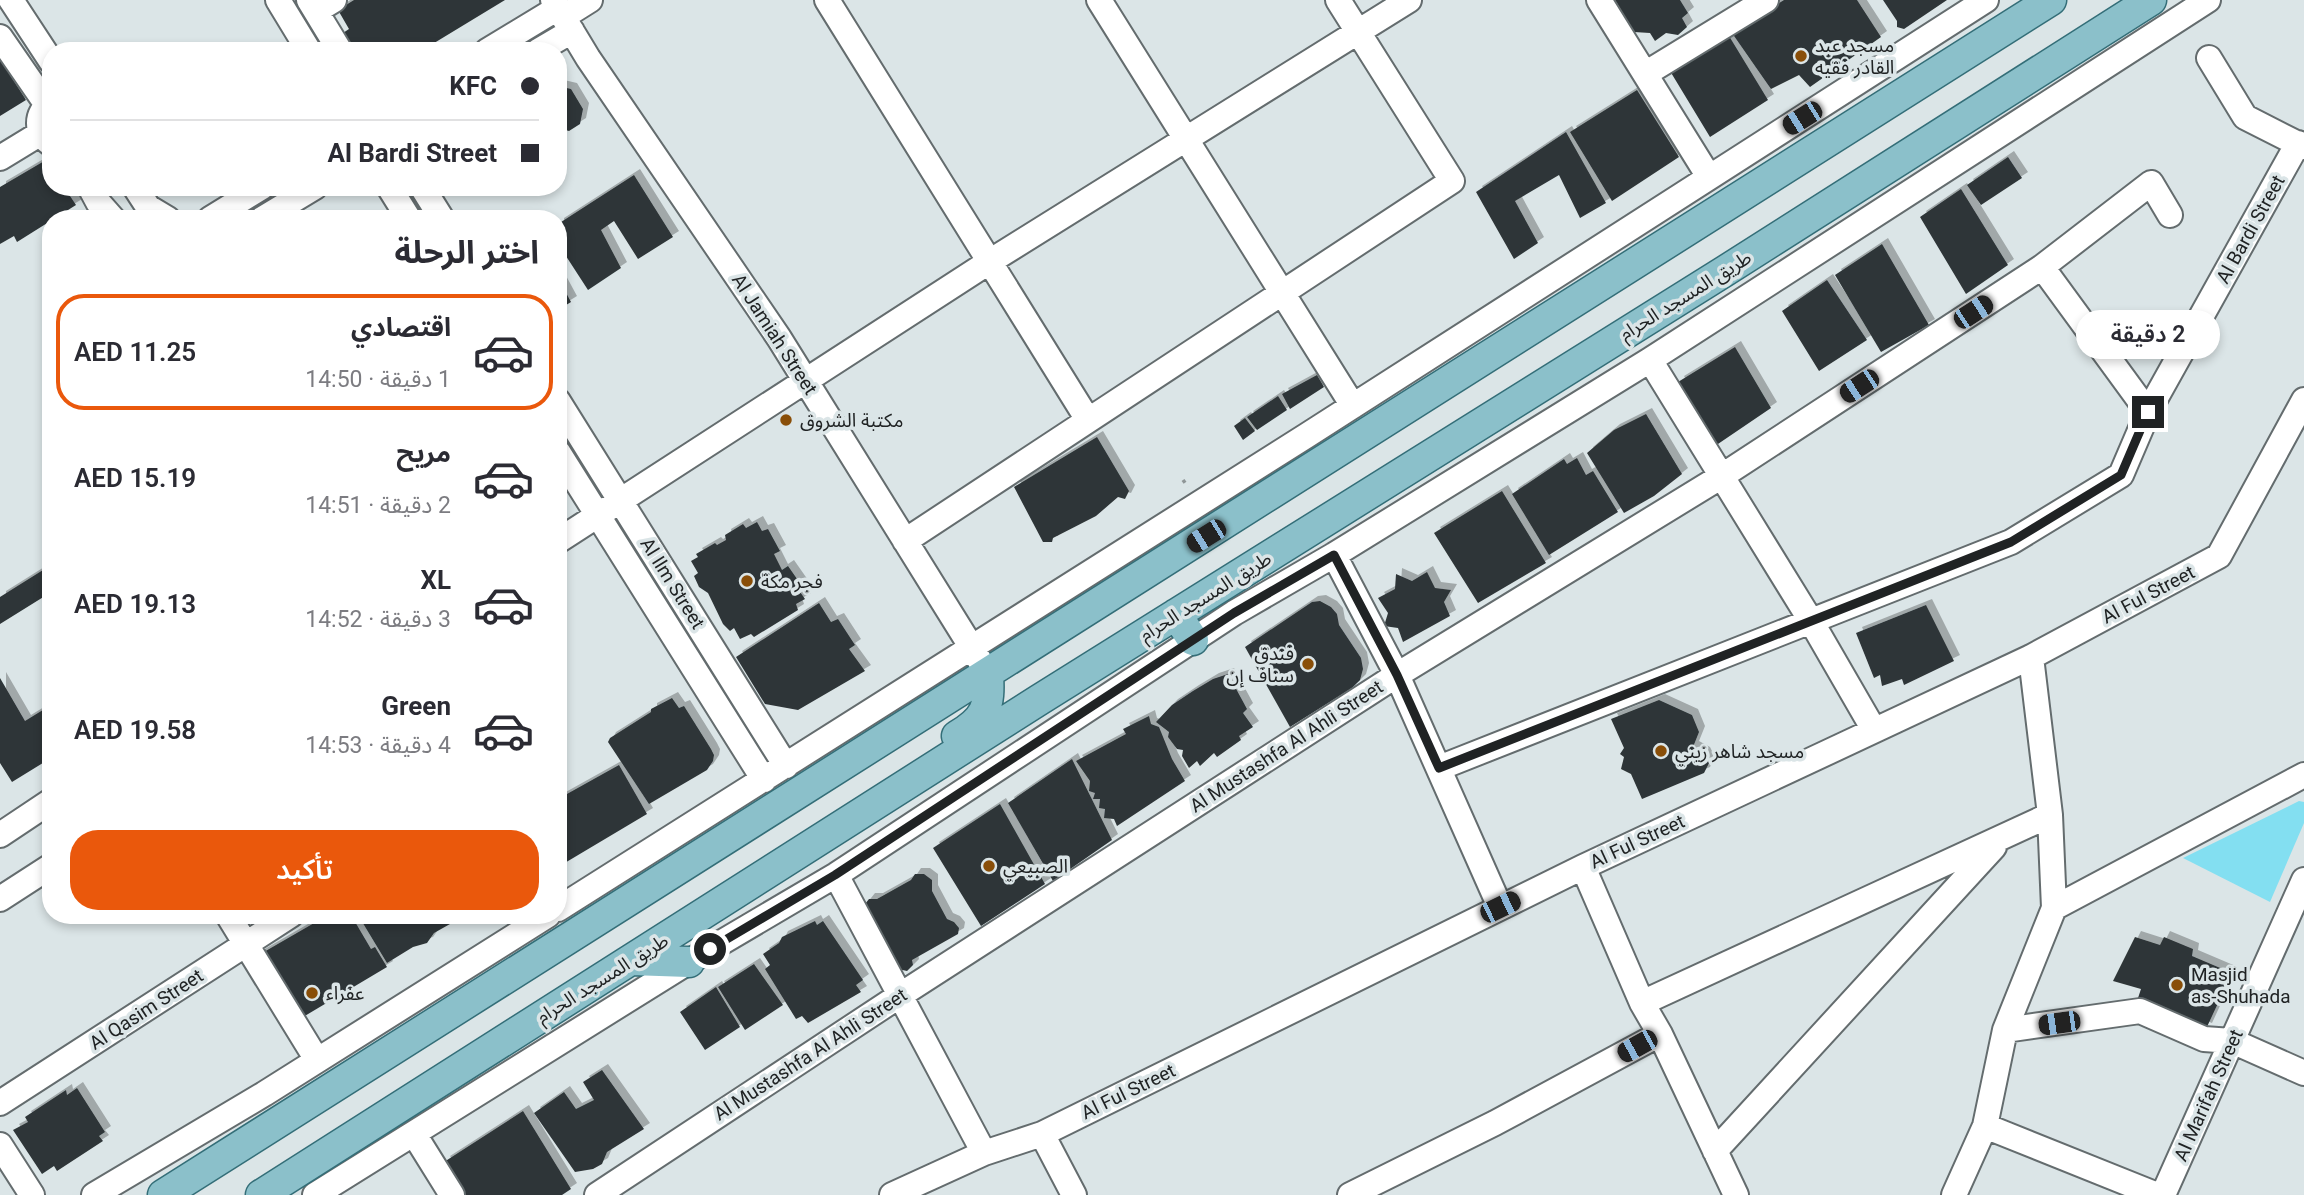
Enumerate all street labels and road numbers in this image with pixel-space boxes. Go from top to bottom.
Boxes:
street label: Al Bardi Street [2211,171,2290,287]
street label: طريق المسجد الحرام [1615,245,1757,348]
street label: Al Jamiah Street [727,270,822,399]
street label: Al Ilm Street [636,533,710,633]
street label: طريق المسجد الحرام [1135,546,1277,649]
street label: Al Ful Street [2098,560,2199,629]
street label: Al Mustashfa Al Ahli Street [1185,675,1387,818]
street label: Al Ful Street [1586,809,1688,873]
street label: طريق المسجد الحرام [532,928,674,1031]
street label: Al Qasim Street [85,964,207,1055]
street label: Al Mustashfa Al Ahli Street [709,983,911,1126]
street label: Al Marifah Street [2169,1026,2248,1165]
street label: Al Ful Street [1077,1059,1179,1124]

